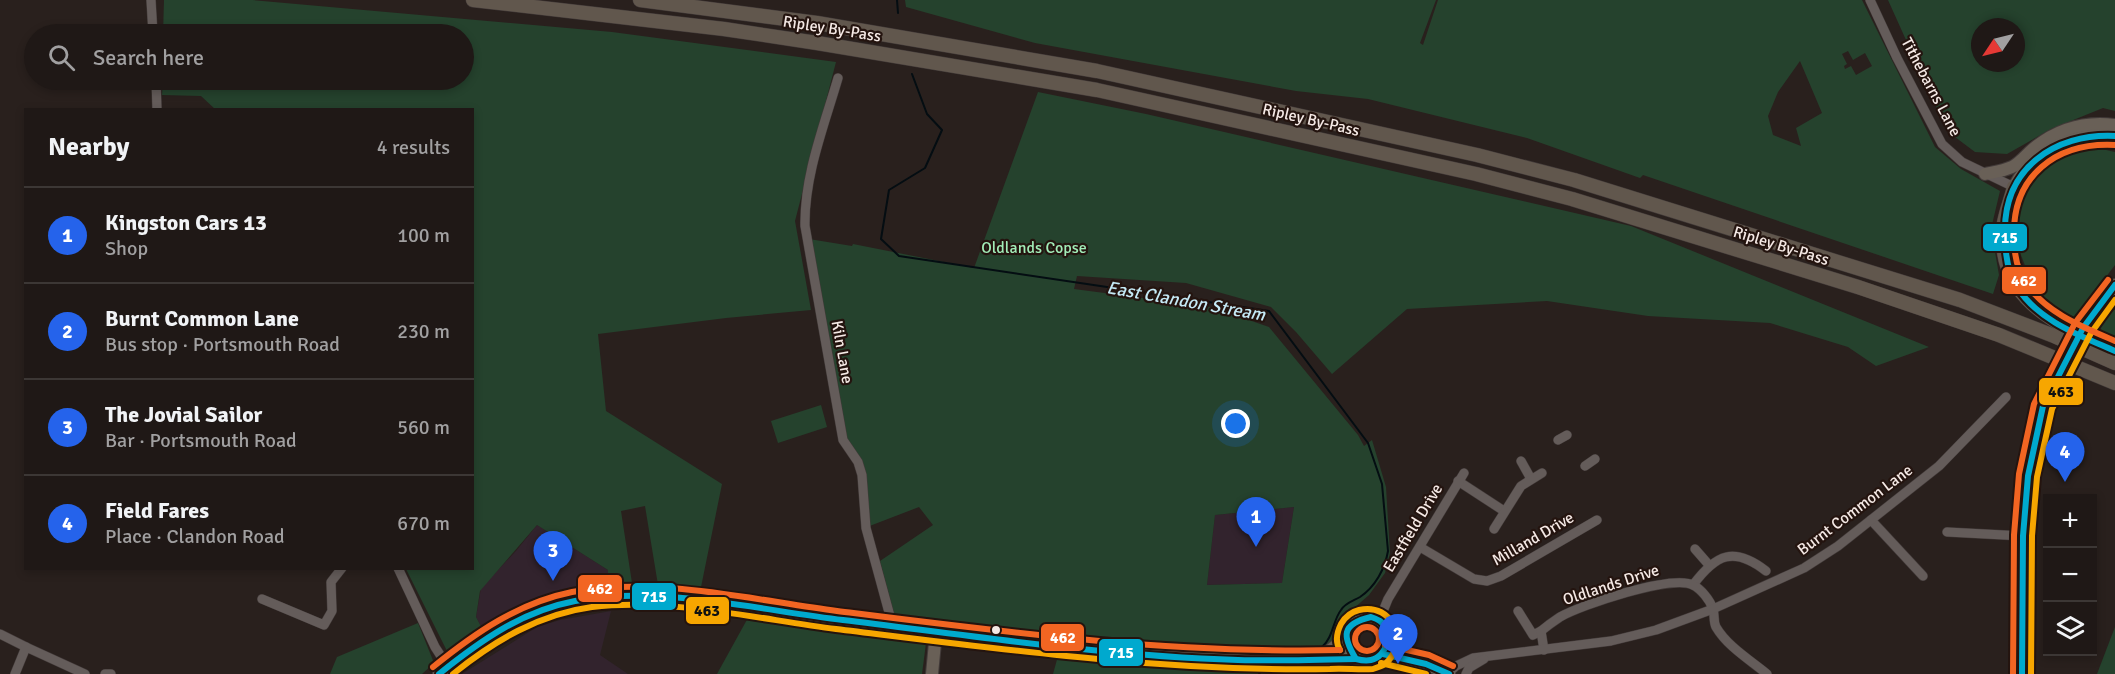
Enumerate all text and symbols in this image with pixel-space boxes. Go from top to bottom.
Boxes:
street label: Ripley By-Pass [781,11,883,47]
north arrow [1971,18,2025,72]
search box [24,24,474,90]
street label: Tithebarns Lane [1897,34,1965,140]
icon: search [45,41,78,74]
text: Search here [93,44,204,71]
street label: Ripley By-Pass [1260,99,1362,141]
text: Nearby [48,131,129,163]
text: 4 results [377,135,450,160]
text: Kingston Cars 13 [105,209,267,236]
street label: Ripley By-Pass [1731,222,1831,270]
text: 1 [62,223,73,248]
text: 100 m [397,223,450,248]
line badge: 715 [1982,223,2028,252]
text: 715 [1992,228,2018,248]
text: Shop [105,236,148,261]
park label: Oldlands Copse [981,238,1087,258]
line badge: 462 [2001,266,2047,295]
text: 462 [2011,271,2037,291]
water label: East Clandon Stream [1105,276,1267,326]
text: Burnt Common Lane [105,305,299,332]
text: 2 [62,319,73,344]
text: 230 m [397,319,450,344]
street label: Kiln Lane [827,319,857,385]
text: Bus stop · Portsmouth Road [105,332,340,357]
line badge: 463 [2038,377,2084,406]
text: 463 [2048,382,2074,402]
text: The Jovial Sailor [105,401,262,428]
your location [1221,409,1250,438]
text: 3 [62,415,73,440]
text: 560 m [397,415,450,440]
text: Bar · Portsmouth Road [105,428,297,453]
pin: 4 [2046,432,2084,482]
street label: Burnt Common Lane [1793,460,1917,560]
street label: Eastfield Drive [1379,480,1447,576]
map controls [2043,494,2097,656]
button: + [2043,494,2097,548]
text: Field Fares [105,497,209,524]
pin: 1 [1236,498,1276,547]
street label: Milland Drive [1489,508,1577,570]
text: 4 [62,511,73,536]
text: 670 m [397,511,450,536]
text: Place · Clandon Road [105,524,285,549]
pin: 3 [534,532,572,581]
button: − [2043,548,2097,602]
street label: Oldlands Drive [1560,560,1662,610]
line badge: 462 [577,574,623,603]
text: 462 [587,579,613,599]
line badge: 715 [631,582,677,611]
text: 715 [641,587,667,607]
line badge: 463 [685,596,730,625]
text: 463 [694,601,720,621]
button: layers [2043,602,2097,656]
pin: 2 [1378,614,1418,664]
line badge: 462 [1040,623,1085,652]
unlabelled marker [990,624,1002,636]
text: 462 [1050,628,1076,648]
line badge: 715 [1098,638,1144,667]
text: 715 [1108,643,1134,663]

